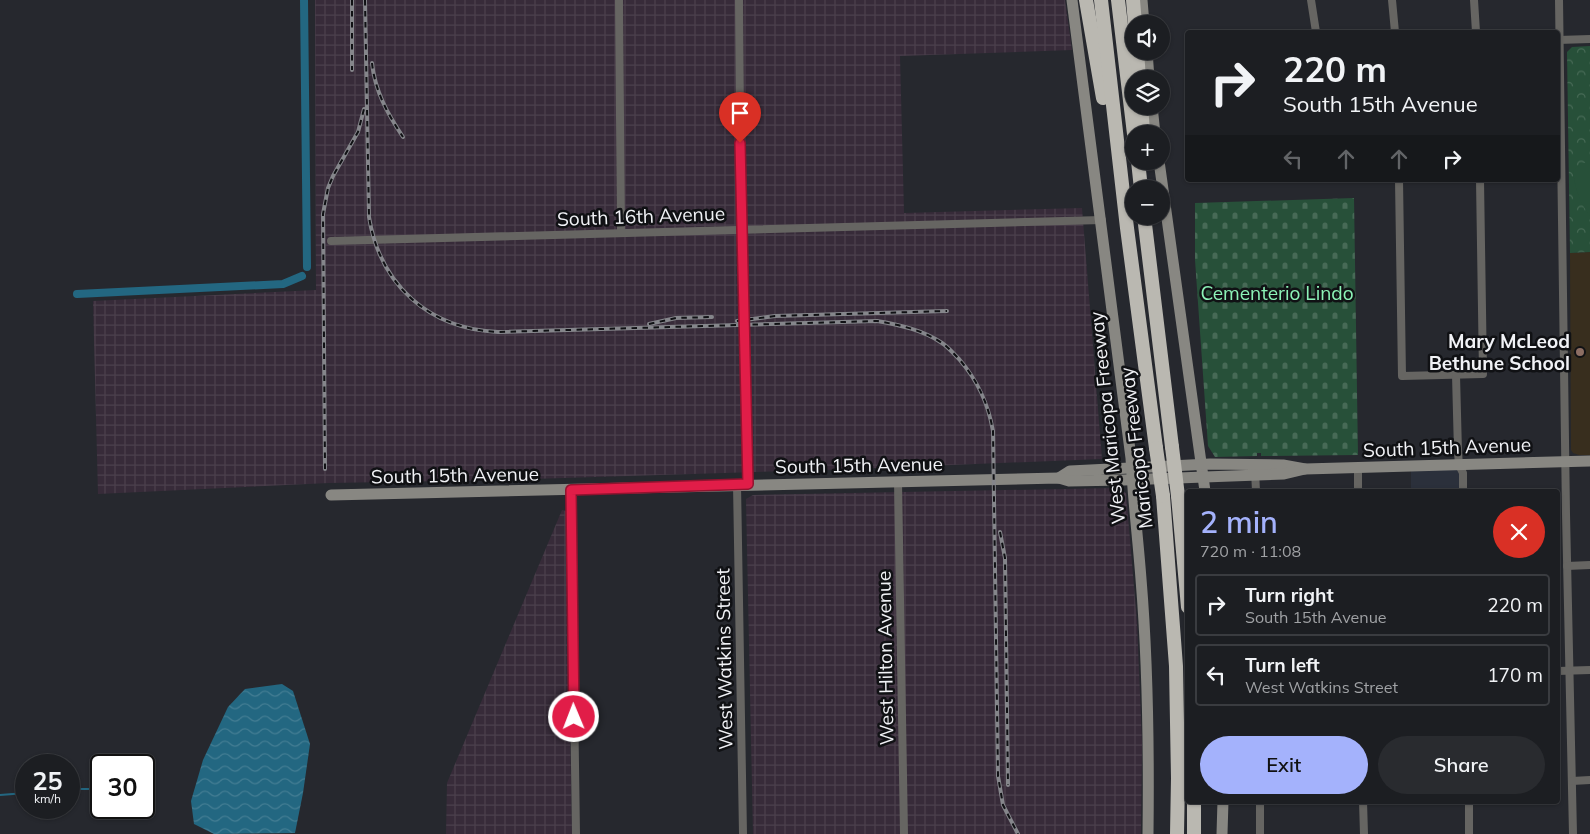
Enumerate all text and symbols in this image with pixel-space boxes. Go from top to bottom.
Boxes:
map controls [1125,15,1170,225]
button: sound [1125,15,1170,60]
text: 220 m [1283,47,1387,91]
icon: right [1200,50,1265,115]
button: layers [1125,70,1170,115]
text: South 15th Avenue [1283,90,1478,118]
pin [719,92,761,143]
icon: arrive [726,99,754,127]
button: + [1125,125,1170,170]
icon: left [1279,145,1307,173]
icon: ahead [1332,145,1360,173]
icon: ahead [1385,145,1413,173]
icon: right [1438,145,1466,173]
button: − [1125,180,1170,225]
street label: South 16th Avenue [557,201,725,231]
park label: Cementerio Lindo [1200,281,1354,305]
street label: West Maricopa Freeway [1084,310,1130,526]
place label: Mary McLeod Bethune School [1429,329,1570,375]
marker: Mary McLeod Bethune School [1574,346,1586,358]
street label: Maricopa Freeway [1114,366,1158,530]
street label: South 15th Avenue [1363,432,1531,462]
street label: South 15th Avenue [775,452,943,478]
street label: South 15th Avenue [371,462,539,488]
text: 2 min [1200,503,1278,541]
button: close [1493,506,1545,558]
text: 720 m · 11:08 [1200,541,1301,561]
street label: West Watkins Street [710,568,738,750]
street label: West Hilton Avenue [871,571,899,745]
text: Turn right [1245,583,1334,607]
icon: right [1202,591,1230,619]
text: 220 m [1487,593,1543,617]
text: South 15th Avenue [1245,607,1387,627]
text: Turn left [1245,653,1320,677]
icon: left [1202,661,1230,689]
text: 170 m [1487,663,1543,687]
text: West Watkins Street [1245,677,1398,697]
position arrow [547,690,599,742]
button: Exit [1200,736,1368,794]
button: Share [1378,736,1545,794]
speed limit sign: 30 [90,754,155,819]
text: 25 [32,765,63,796]
text: km/h [34,791,61,806]

